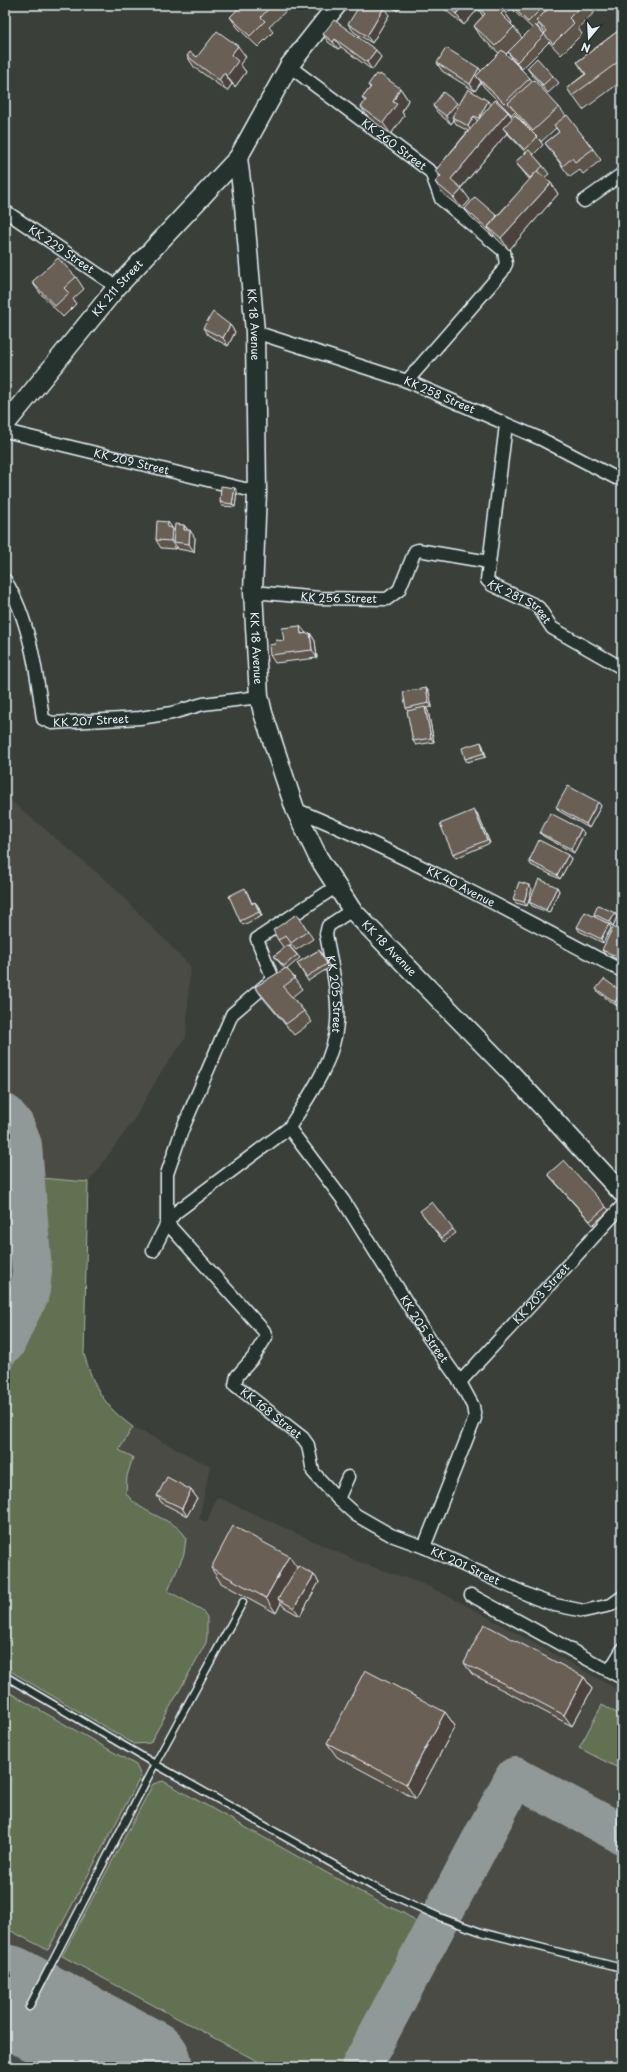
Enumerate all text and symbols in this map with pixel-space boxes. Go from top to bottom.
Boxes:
north arrow [569,18,609,58]
text: N [579,38,593,57]
street label: KK 260 Street [358,114,431,174]
street label: KK 229 Street [25,220,98,277]
street label: KK 211 Street [87,255,147,320]
street label: KK 18 Avenue [243,288,264,361]
street label: KK 258 Street [401,372,478,418]
street label: KK 209 Street [92,444,171,479]
street label: KK 281 Street [483,576,556,627]
street label: KK 256 Street [300,587,378,607]
street label: KK 18 Avenue [246,612,267,685]
street label: KK 207 Street [53,710,130,731]
street label: KK 40 Avenue [424,862,498,911]
street label: KK 18 Avenue [358,916,421,980]
street label: KK 205 Street [322,954,346,1035]
street label: KK 203 Street [509,1259,574,1328]
street label: KK 205 Street [396,1292,453,1366]
street label: KK 168 Street [237,1383,306,1442]
street label: KK 201 Street [428,1542,503,1589]

